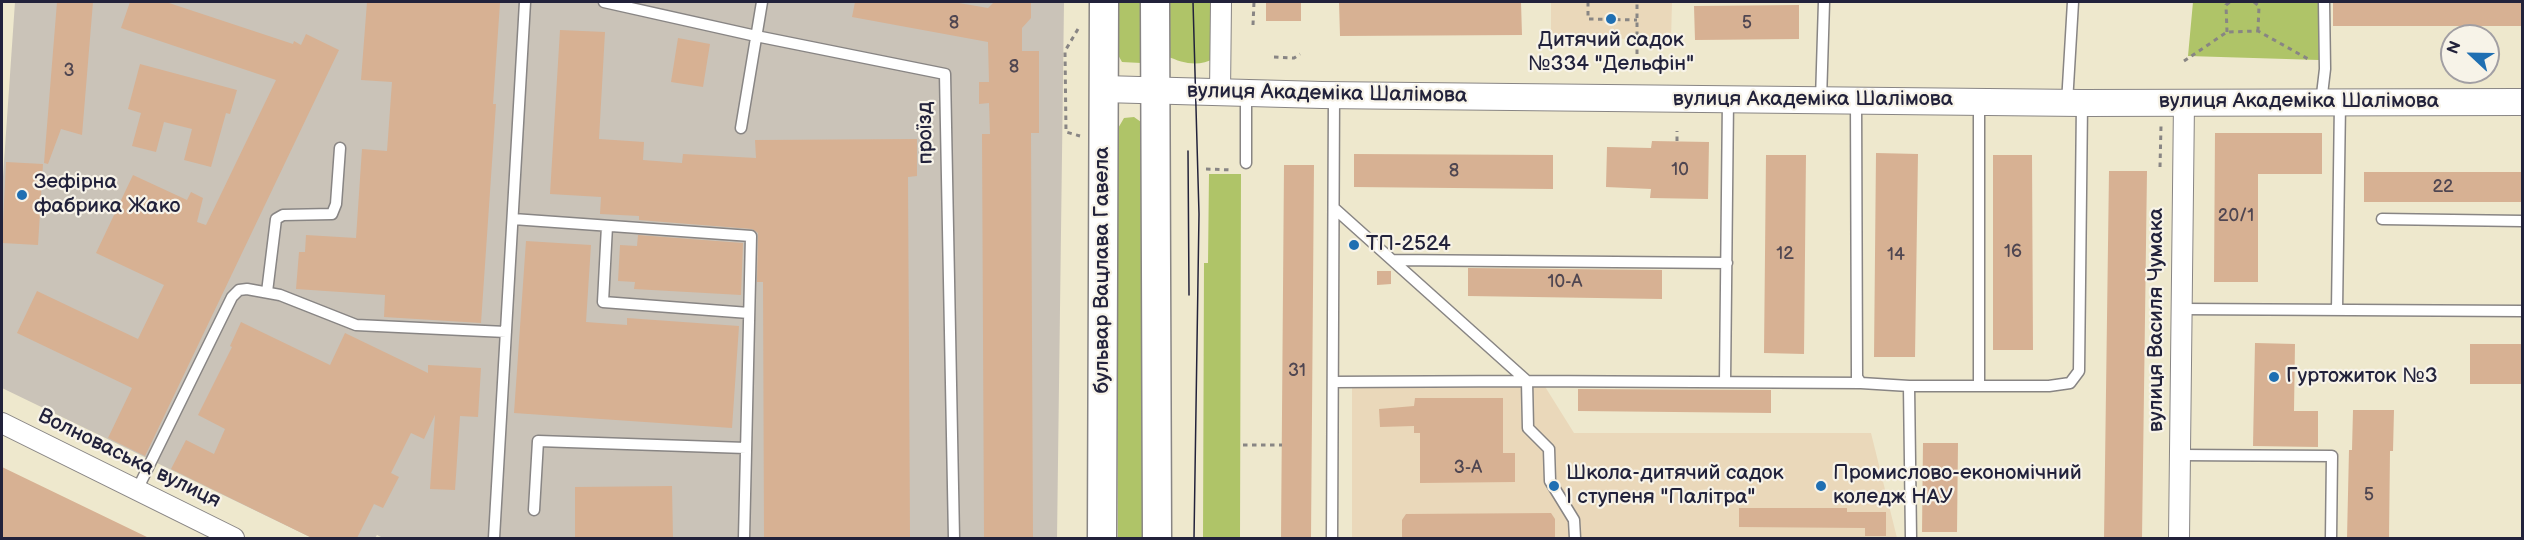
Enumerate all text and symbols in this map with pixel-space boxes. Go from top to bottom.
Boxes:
house number: 8 [949,12,959,34]
marker: Дитячий садок №334 "Дельфін" [1604,12,1618,26]
house number: 5 [1742,12,1752,34]
north arrow [2440,24,2500,84]
place label: Дитячий садок №334 "Дельфін" [1528,28,1694,78]
text: N [2444,39,2466,57]
house number: 8 [1009,56,1019,78]
house number: 3 [63,60,75,82]
street label: вулиця Академіка Шалімова [1187,79,1467,109]
street label: вулиця Академіка Шалімова [1673,87,1953,113]
street label: вулиця Академіка Шалімова [2159,89,2439,115]
street label: проїзд [913,101,939,165]
street label: бульвар Вацлава Гавела [1090,147,1116,393]
house number: 10 [1671,159,1689,181]
house number: 8 [1449,160,1459,182]
place label: Зефірна фабрика Жако [34,170,181,220]
house number: 22 [2432,176,2454,198]
marker: Зефірна фабрика Жако [15,188,29,202]
house number: 20/1 [2218,205,2254,227]
street label: вулиця Василя Чумака [2144,208,2170,432]
place label: ТП-2524 [1366,232,1451,258]
marker: ТП-2524 [1347,238,1361,252]
house number: 16 [2004,241,2022,263]
house number: 12 [1776,243,1794,265]
house number: 14 [1887,244,1905,266]
house number: 10-А [1547,271,1583,293]
house number: 31 [1288,360,1306,382]
place label: Гуртожиток №3 [2286,364,2438,390]
marker: Гуртожиток №3 [2267,370,2281,384]
street label: Волноваська вулиця [34,404,224,514]
house number: 3-А [1454,457,1482,479]
place label: Школа-дитячий садок І ступеня "Палітра" [1566,461,1784,511]
place label: Промислово-економічний коледж НАУ [1833,461,2082,511]
marker: Школа-дитячий садок І ступеня "Палітра" [1547,479,1561,493]
marker: Промислово-економічний коледж НАУ [1814,479,1828,493]
house number: 5 [2364,484,2374,506]

